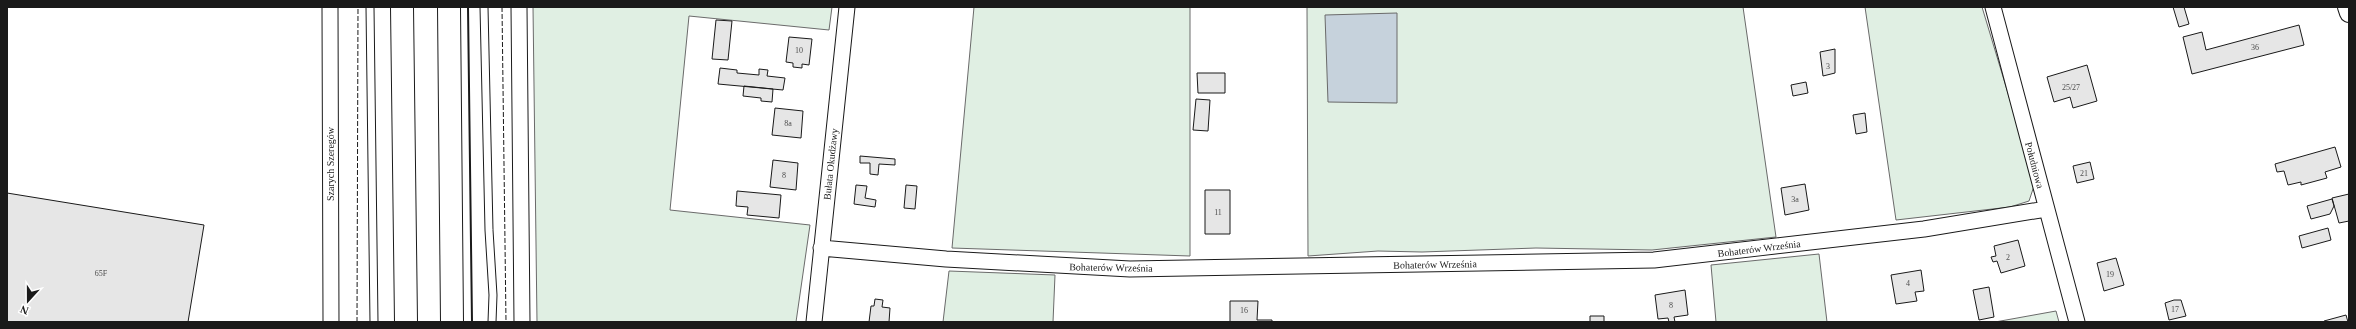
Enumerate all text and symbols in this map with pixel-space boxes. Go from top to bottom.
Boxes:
house number: 36 [2251,43,2259,52]
house number: 10 [795,46,803,55]
house number: 3 [1826,62,1830,71]
house number: 25/27 [2062,83,2080,92]
house number: 8a [784,119,792,128]
street label: Szarych Szeregów [325,126,336,201]
street label: Bułata Okudżawy [821,128,840,200]
street label: Południowa [2023,141,2046,190]
house number: 21 [2080,169,2088,178]
house number: 8 [782,171,786,180]
house number: 3a [1791,195,1799,204]
house number: 11 [1214,208,1222,217]
street label: Bohaterów Września [1717,238,1802,259]
house number: 2 [2006,253,2010,262]
street label: Bohaterów Września [1393,258,1477,271]
street label: Bohaterów Września [1069,261,1153,274]
house number: 65F [95,269,108,278]
house number: 19 [2106,270,2114,279]
house number: 4 [1906,279,1910,288]
north arrow [8,281,48,321]
house number: 8 [1669,301,1673,310]
text: N [19,303,30,317]
house number: 17 [2171,305,2179,314]
house number: 16 [1240,306,1248,315]

